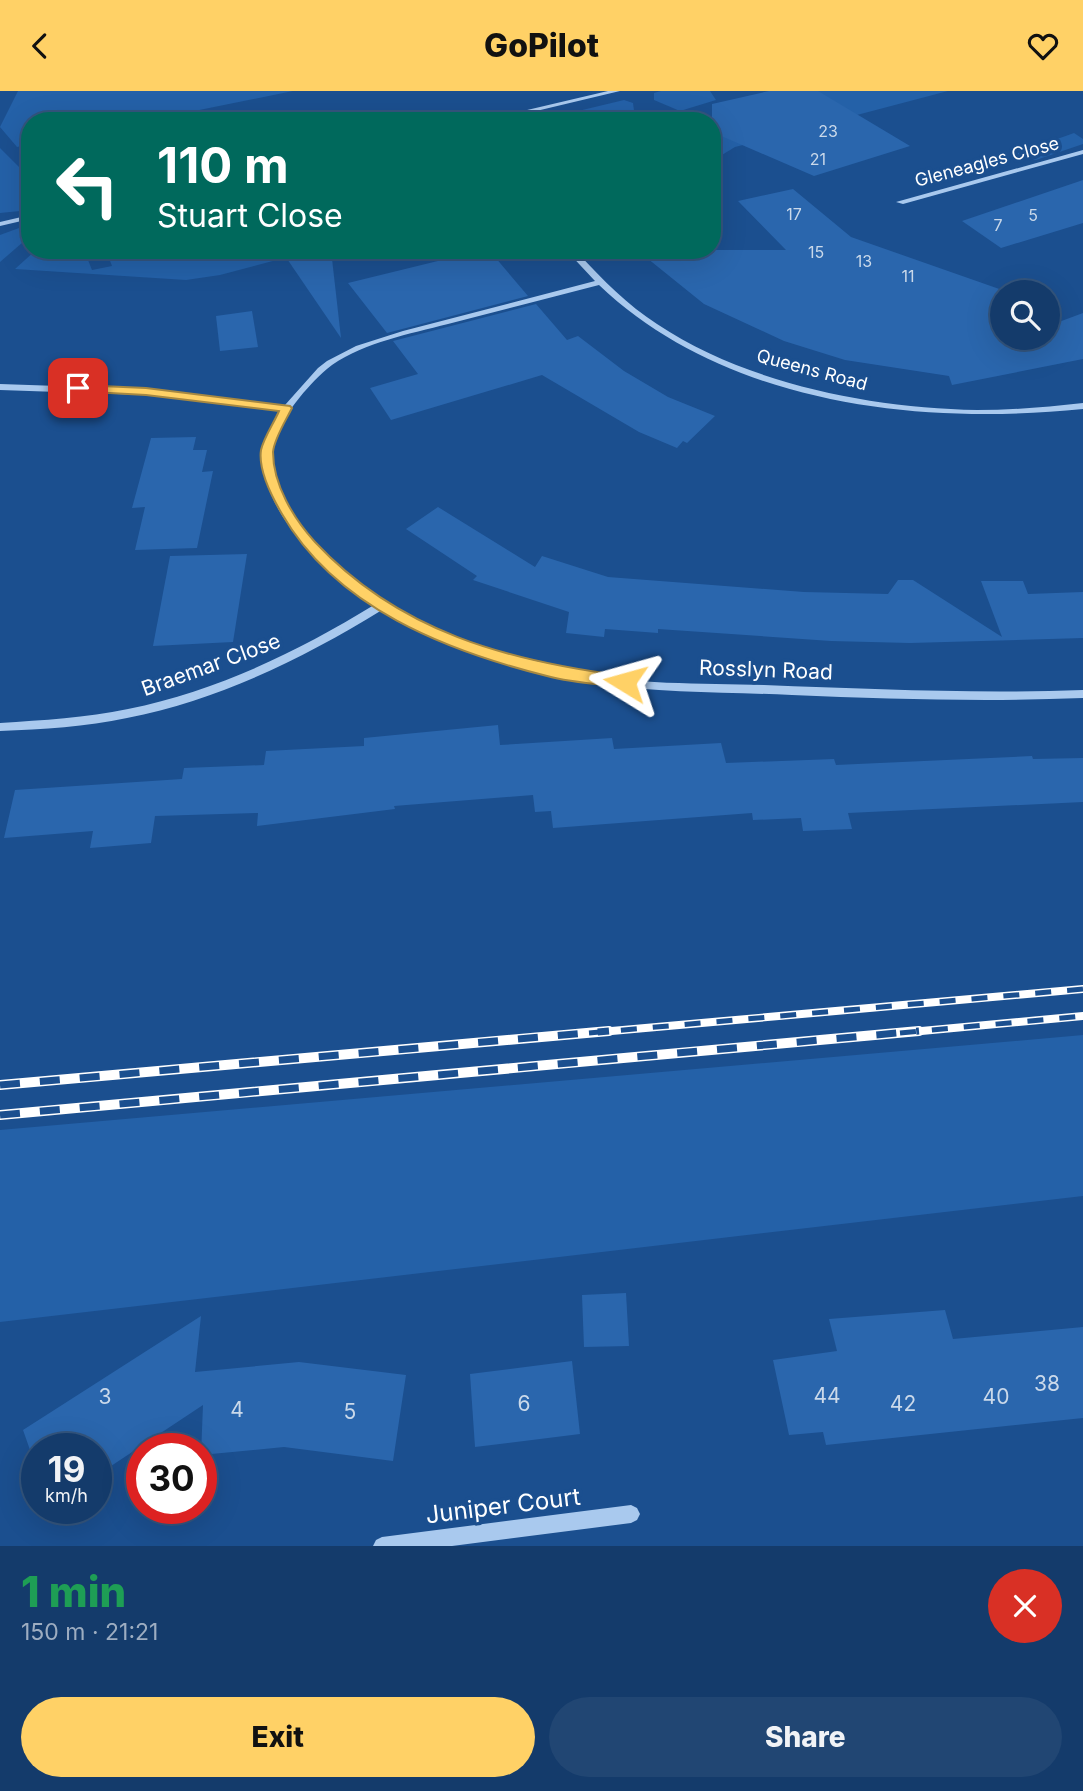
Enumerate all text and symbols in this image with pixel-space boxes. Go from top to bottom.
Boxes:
text: GoPilot [484,26,599,65]
icon: back [21,27,59,65]
icon: heart [1024,27,1062,65]
house number: 23 [818,121,838,141]
street label: Gleneagles Close [912,132,1061,191]
text: 110 m [157,136,289,195]
icon: left [42,140,133,231]
house number: 21 [810,149,826,169]
text: Stuart Close [157,196,343,235]
house number: 17 [786,204,802,224]
house number: 5 [1028,205,1038,225]
house number: 7 [993,215,1003,235]
house number: 15 [808,242,824,262]
house number: 13 [856,251,872,271]
house number: 11 [901,266,915,286]
map controls [990,280,1060,350]
button: search [990,280,1060,350]
street label: Queens Road [754,345,870,394]
pin [48,358,108,418]
icon: arrive [59,369,97,407]
street label: Braemar Close [138,628,284,701]
position arrow [588,645,662,719]
street label: Rosslyn Road [699,655,833,684]
house number: 38 [1034,1371,1060,1396]
house number: 44 [813,1383,841,1408]
house number: 3 [99,1384,111,1409]
house number: 40 [983,1384,1009,1409]
house number: 6 [517,1391,531,1416]
house number: 42 [890,1391,916,1416]
house number: 4 [230,1397,244,1422]
house number: 5 [344,1399,356,1424]
speed limit sign: 30 [126,1433,217,1524]
text: 19 [48,1448,85,1490]
street label: Juniper Court [424,1482,582,1529]
text: km/h [45,1485,88,1506]
text: 1 min [21,1566,126,1617]
button: close [988,1569,1062,1643]
text: 150 m · 21:21 [21,1618,158,1646]
button: Exit [21,1697,535,1777]
button: Share [549,1697,1062,1777]

